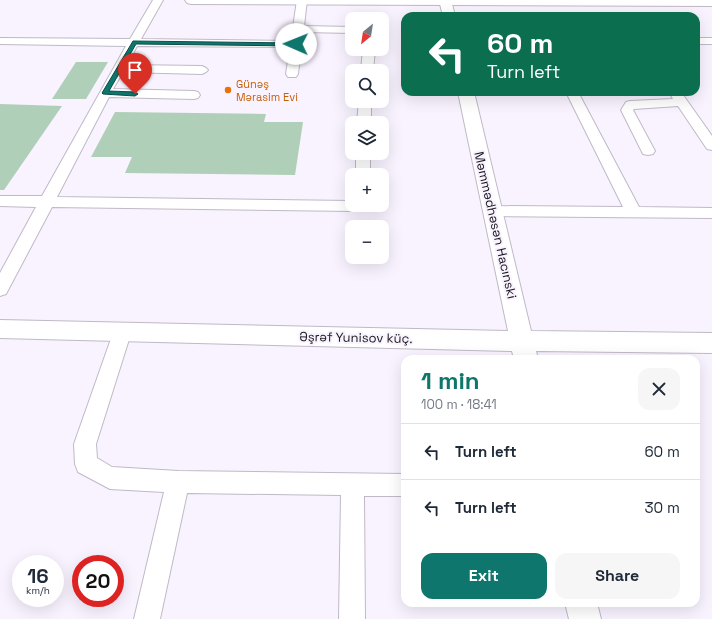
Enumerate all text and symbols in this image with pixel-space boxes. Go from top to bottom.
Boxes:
north arrow [345,12,389,56]
map controls [345,12,389,264]
position arrow [275,23,317,65]
text: 60 m [487,25,553,61]
icon: left [421,28,473,80]
pin [118,53,152,94]
icon: arrive [124,59,146,81]
text: Turn left [487,60,560,83]
button: search [345,64,389,108]
place label: Günəş Mərasim Evi [236,77,298,104]
marker: Günəş Mərasim Evi [223,85,233,95]
button: layers [345,116,389,160]
street label: Məmmədhəsən Hacınski [470,150,521,300]
button: + [345,168,389,212]
button: − [345,220,389,264]
street label: Əşrəf Yunisov küç. [299,328,413,347]
text: 1 min [421,365,480,396]
button: close [638,368,680,410]
text: 100 m · 18:41 [421,396,497,413]
icon: left [421,441,443,463]
text: Turn left [455,442,517,461]
text: 60 m [644,442,680,461]
icon: left [421,497,443,519]
text: Turn left [455,498,517,517]
text: 30 m [645,498,680,517]
button: Exit [421,553,547,599]
button: Share [555,553,680,599]
speed limit sign: 20 [72,555,124,607]
text: 16 [27,563,49,589]
text: km/h [26,584,50,597]

